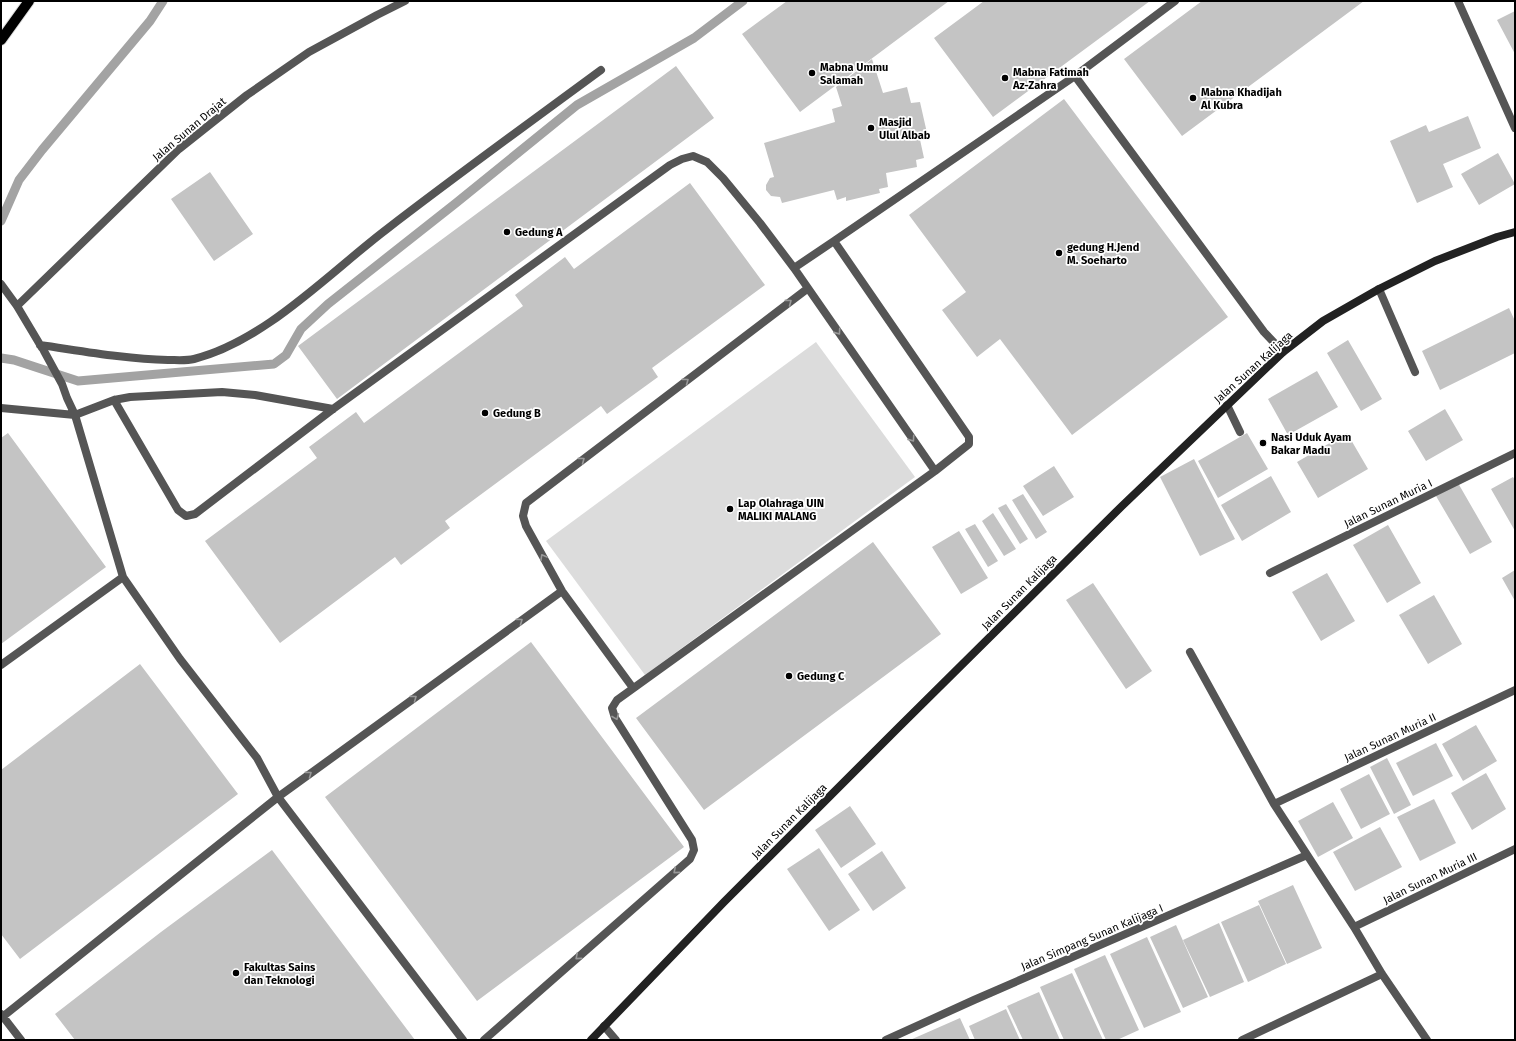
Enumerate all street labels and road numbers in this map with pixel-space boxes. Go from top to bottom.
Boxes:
street label: Jalan Sunan Drajat [150,95,229,164]
street label: Jalan Sunan Kalijaga [1211,329,1295,406]
street label: Jalan Sunan Muria I [1342,476,1434,530]
street label: Jalan Sunan Kalijaga [979,552,1060,633]
street label: Jalan Sunan Muria II [1342,711,1438,764]
street label: Jalan Sunan Kalijaga [749,781,830,862]
street label: Jalan Sunan Muria III [1381,850,1479,907]
street label: Jalan Simpang Sunan Kalijaga I [1019,902,1165,973]

